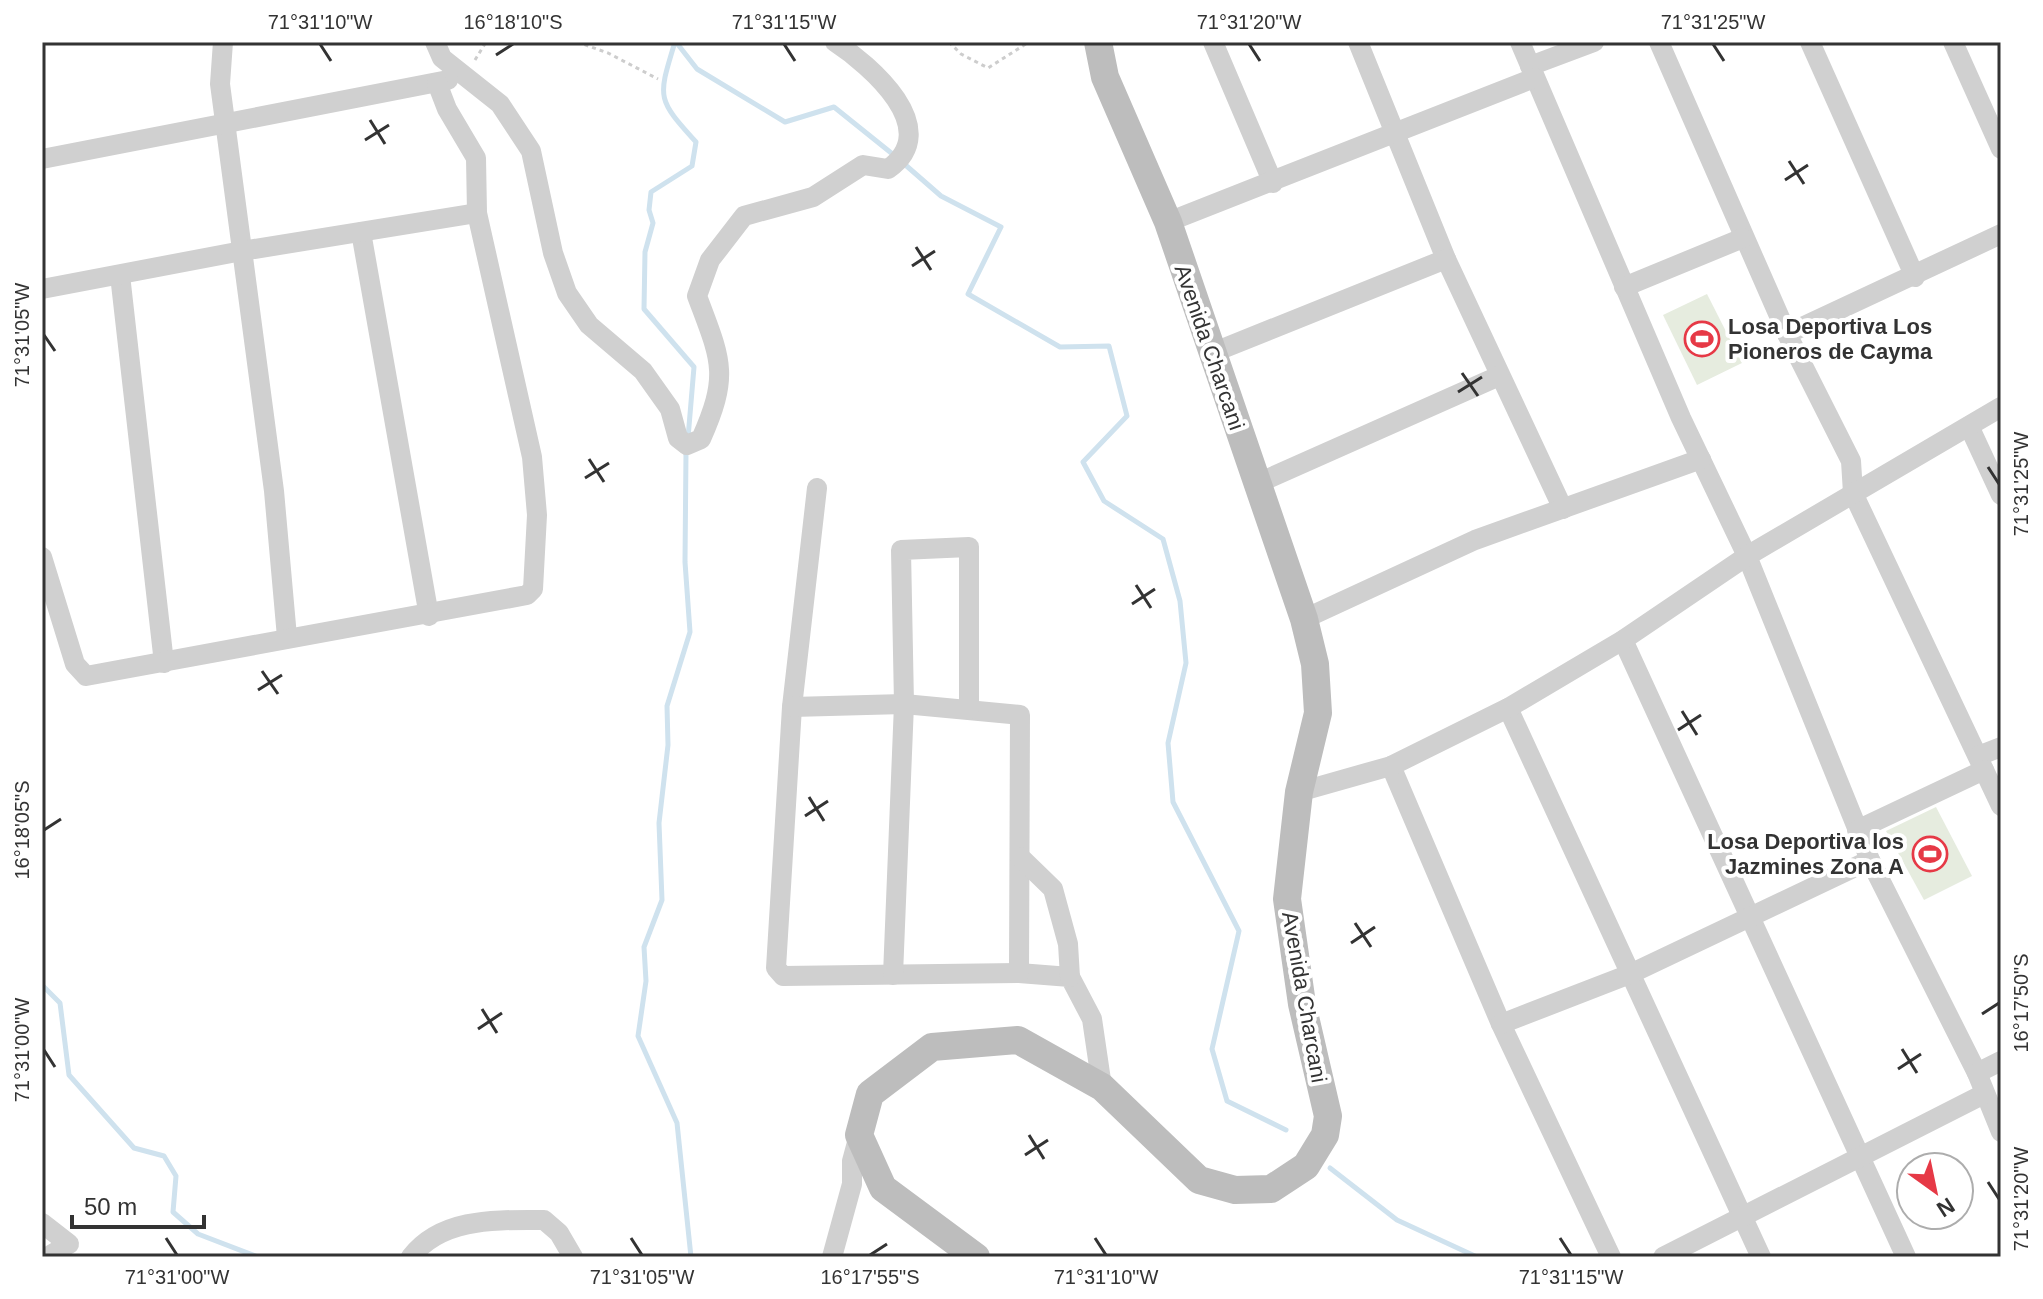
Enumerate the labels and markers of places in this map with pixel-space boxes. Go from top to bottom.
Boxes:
place label: Losa Deportiva Los Pioneros de Cayma [1728,314,1933,364]
sports icon: Losa Deportiva Los Pioneros de Cayma [1683,320,1721,358]
place label: Losa Deportiva los Jazmines Zona A [1707,829,1904,879]
sports icon: Losa Deportiva los Jazmines Zona A [1911,835,1949,873]

